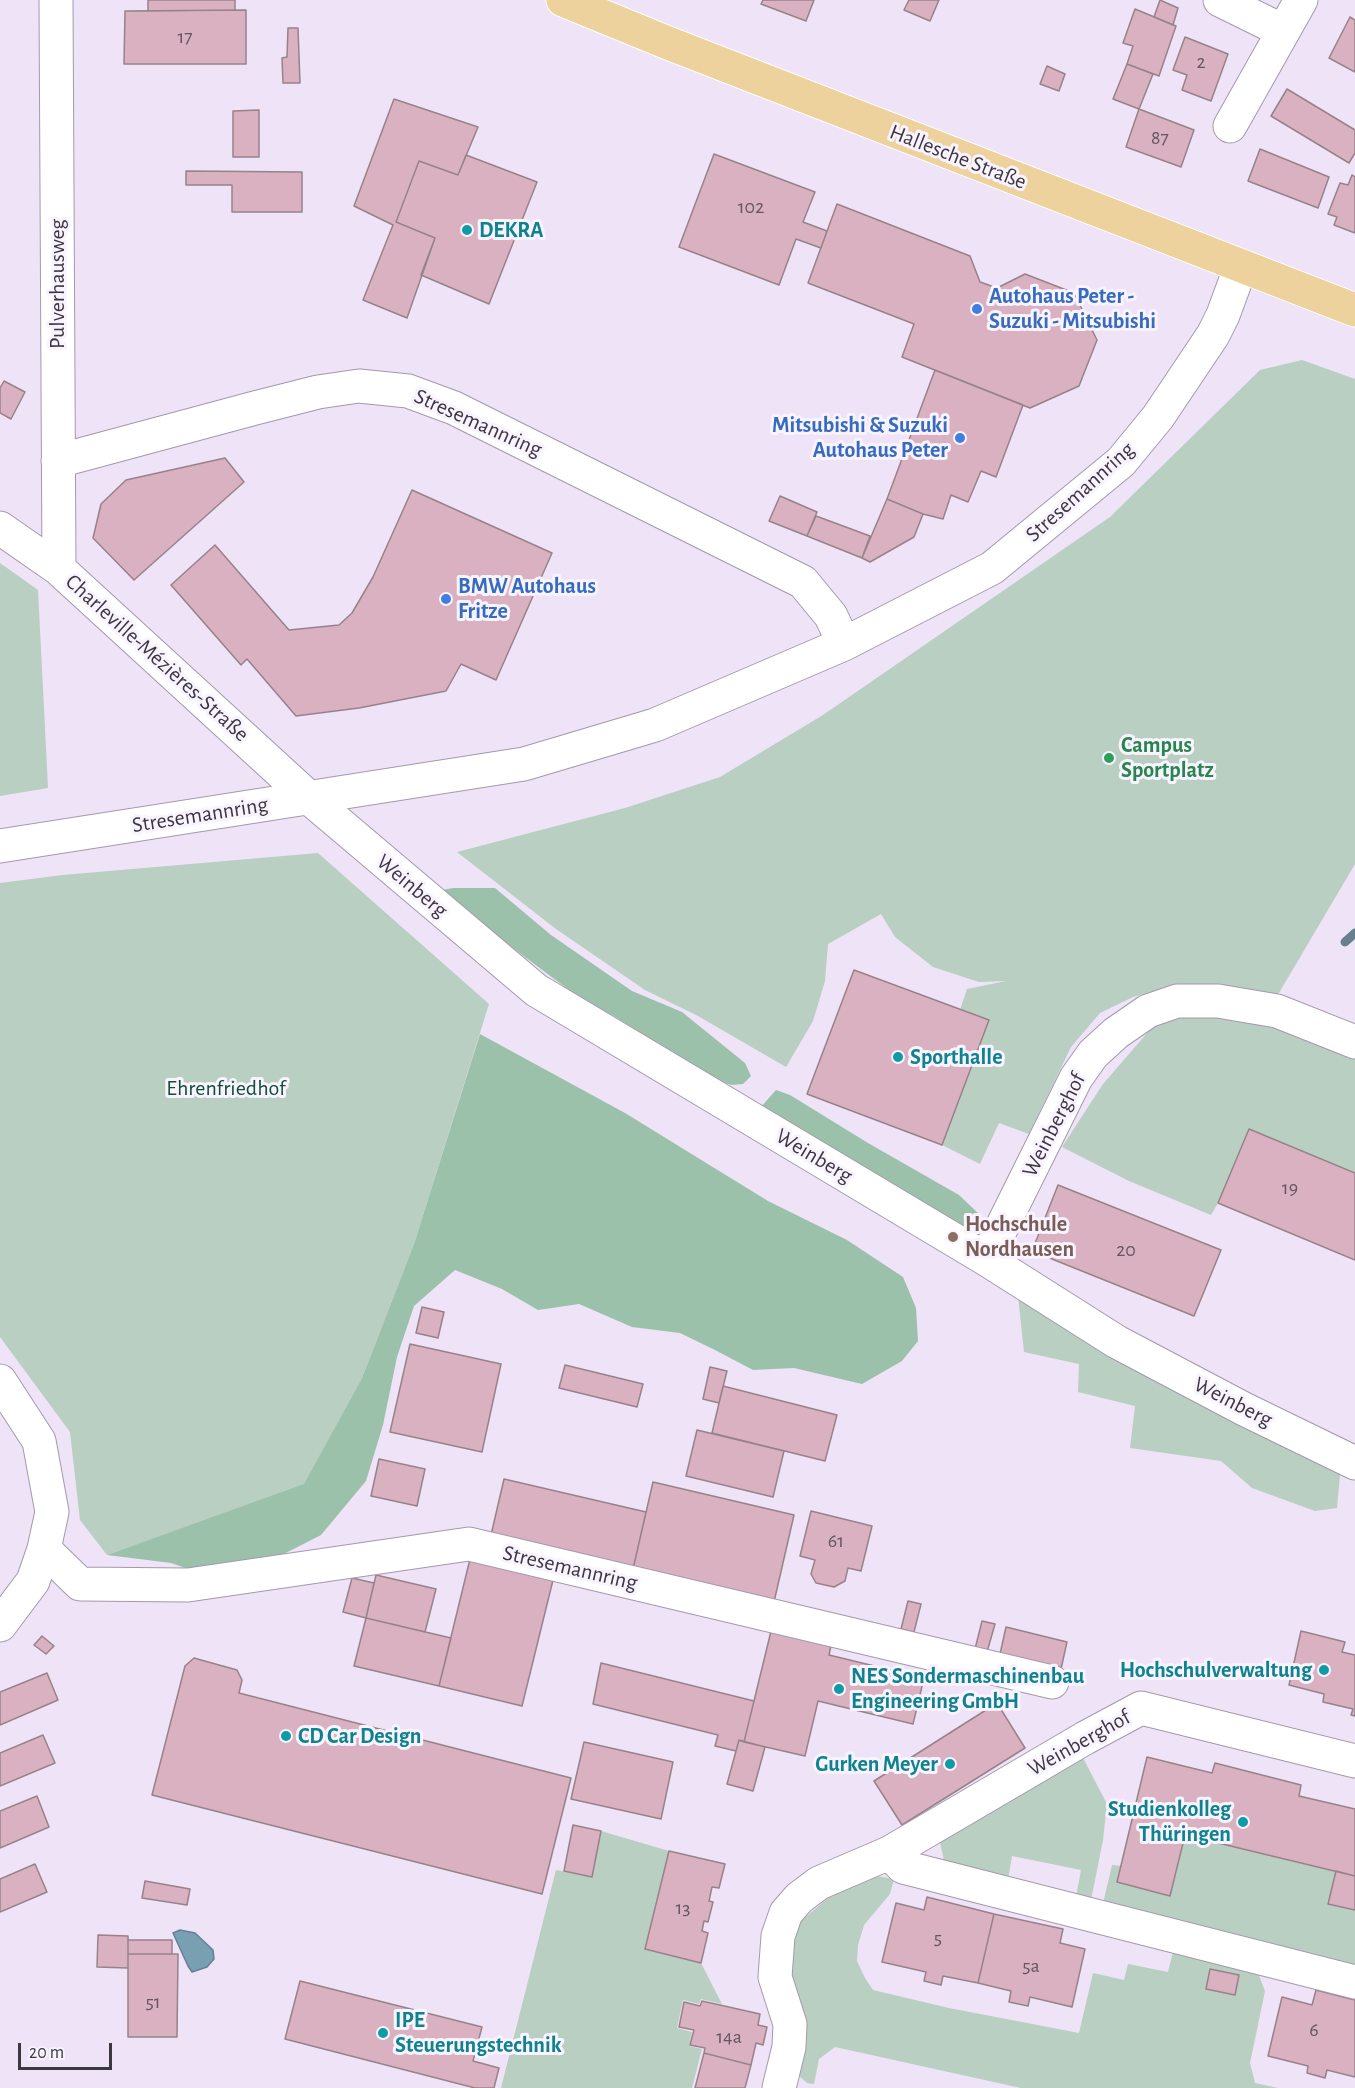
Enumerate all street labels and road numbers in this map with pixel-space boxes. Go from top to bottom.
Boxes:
street label: Hallesche Straße [886,119,1030,195]
street label: Pulverhausweg [44,219,70,349]
street label: Stresemannring [410,383,546,463]
street label: Stresemannring [1020,436,1140,548]
street label: Charleville-Mézières-Straße [60,569,254,747]
street label: Stresemannring [130,791,270,839]
street label: Weinberg [371,849,453,923]
street label: Weinberghof [1017,1069,1091,1181]
street label: Weinberg [771,1123,857,1189]
street label: Weinberg [1189,1371,1277,1433]
street label: Stresemannring [500,1540,640,1596]
street label: Weinberghof [1023,1704,1135,1782]

